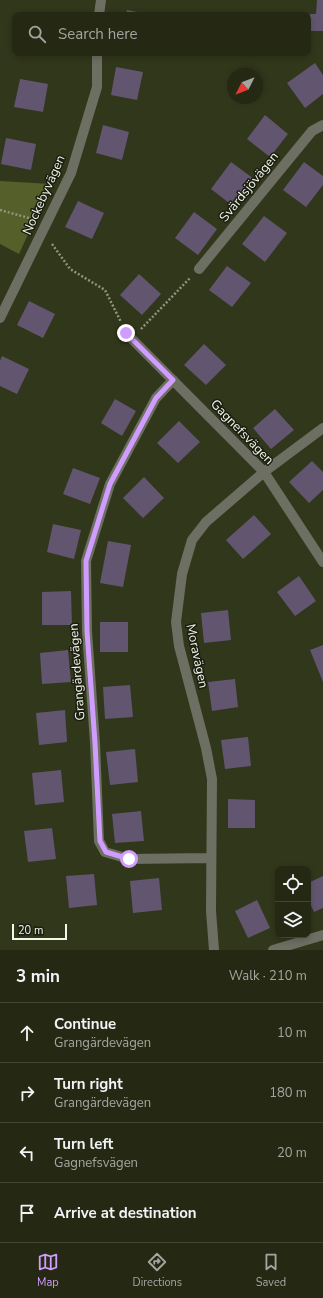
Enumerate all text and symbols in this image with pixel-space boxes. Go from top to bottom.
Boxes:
search box [12,12,311,56]
icon: search [26,23,48,45]
text: Search here [58,24,138,44]
north arrow [227,68,263,104]
street label: Svärdsjövägen [215,148,283,226]
street label: Nockebyvägen [18,152,70,238]
route end [117,324,135,342]
street label: Gagnefsvägen [206,396,278,468]
street label: Moravägen [181,622,213,690]
street label: Grangärdevägen [65,623,89,721]
route start [120,850,138,868]
map controls [275,866,311,938]
button: locate [275,866,311,902]
button: layers [275,902,311,938]
scale bar [12,922,67,941]
text: 20 m [18,923,43,938]
text: 3 min [16,965,60,988]
text: Walk · 210 m [229,967,307,985]
text: Continue [54,1014,116,1034]
icon: ahead [16,1022,38,1044]
text: 10 m [277,1024,307,1042]
text: Grangärdevägen [54,1034,151,1052]
text: Turn right [54,1074,123,1094]
icon: right [16,1082,38,1104]
text: 180 m [269,1084,307,1102]
text: Grangärdevägen [54,1094,151,1112]
text: Turn left [54,1134,113,1154]
icon: left [16,1142,38,1164]
text: 20 m [277,1144,307,1162]
text: Gagnefsvägen [54,1154,138,1172]
icon: arrive [16,1202,38,1224]
text: Arrive at destination [54,1203,197,1223]
tab: Map [37,1251,59,1290]
tab: Directions [133,1251,182,1290]
tab: Saved [256,1251,286,1290]

